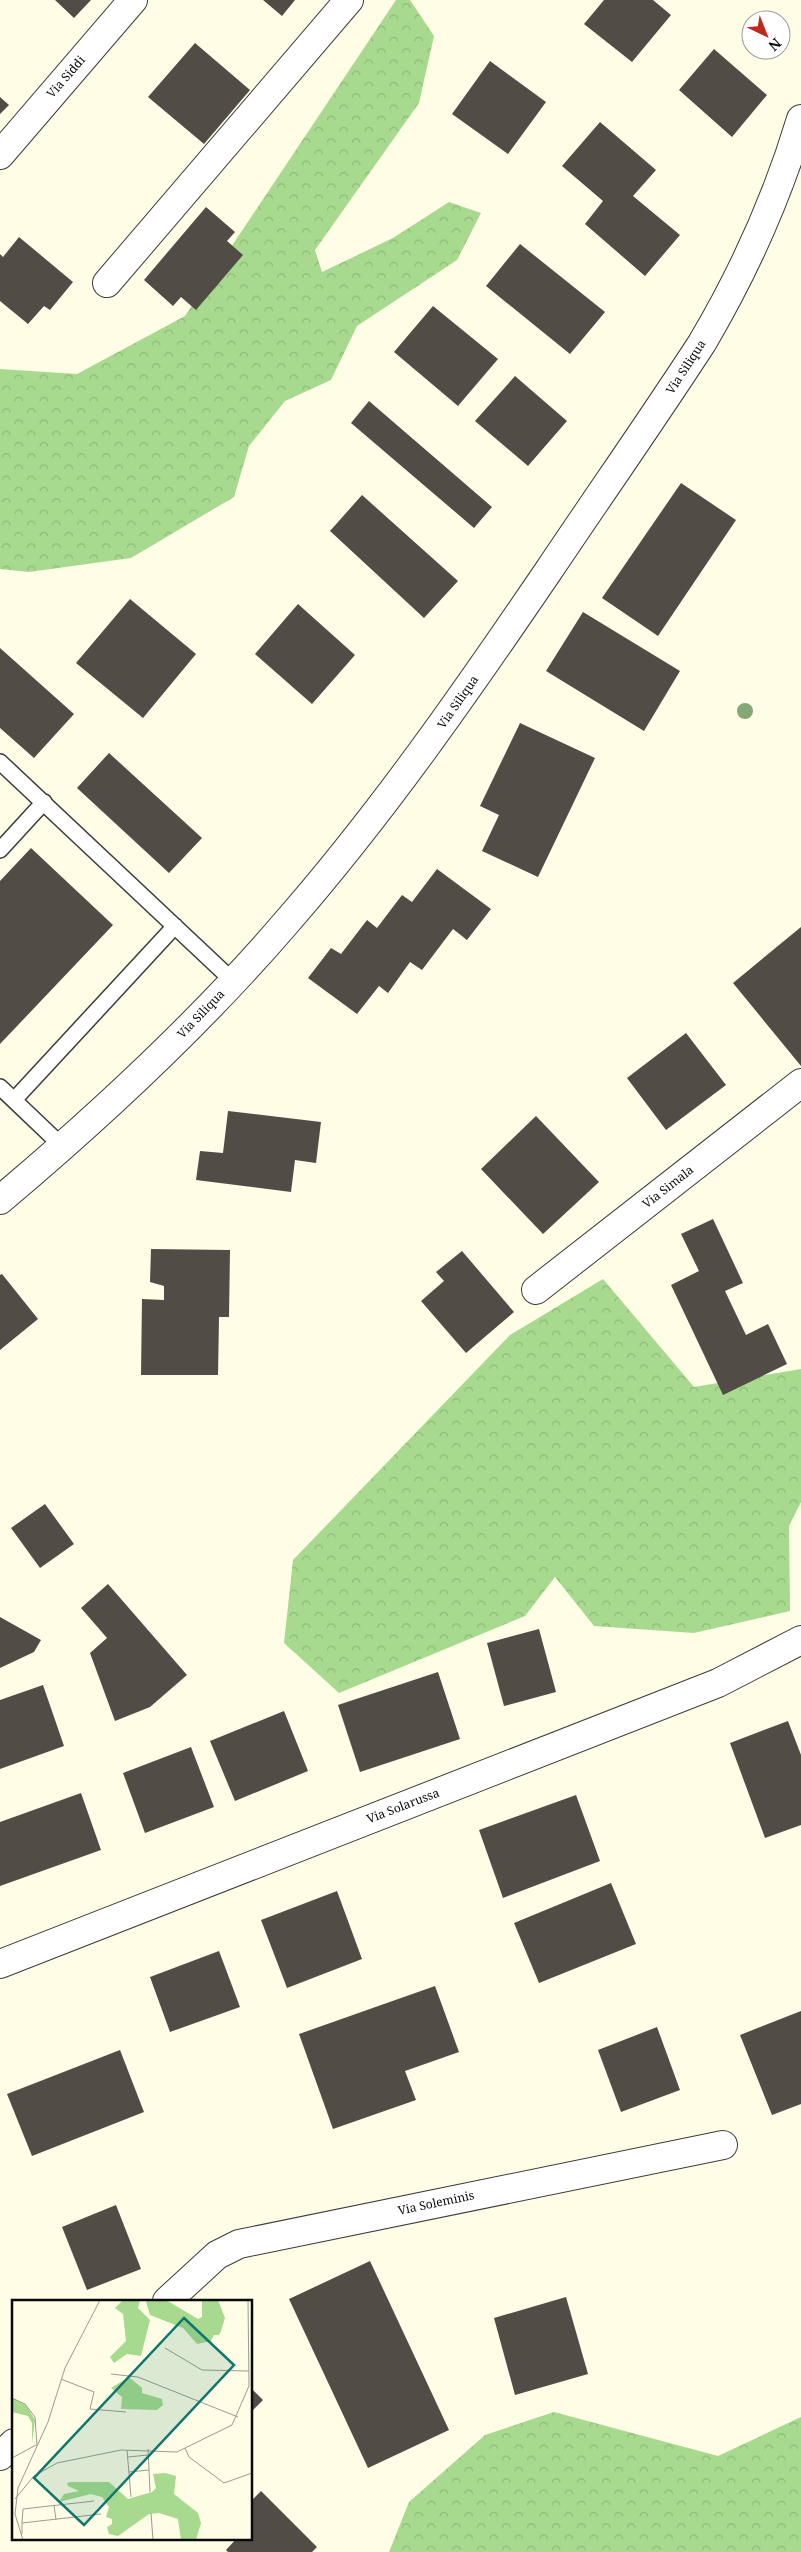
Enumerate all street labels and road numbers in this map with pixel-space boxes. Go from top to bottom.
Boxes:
street label: Via Siddi [43,52,89,101]
street label: Via Siliqua [662,336,710,397]
street label: Via Siliqua [433,671,482,732]
street label: Via Siliqua [173,985,228,1042]
street label: Via Simala [639,1161,697,1212]
street label: Via Solarussa [364,1784,442,1827]
street label: Via Soleminis [396,2186,476,2219]

